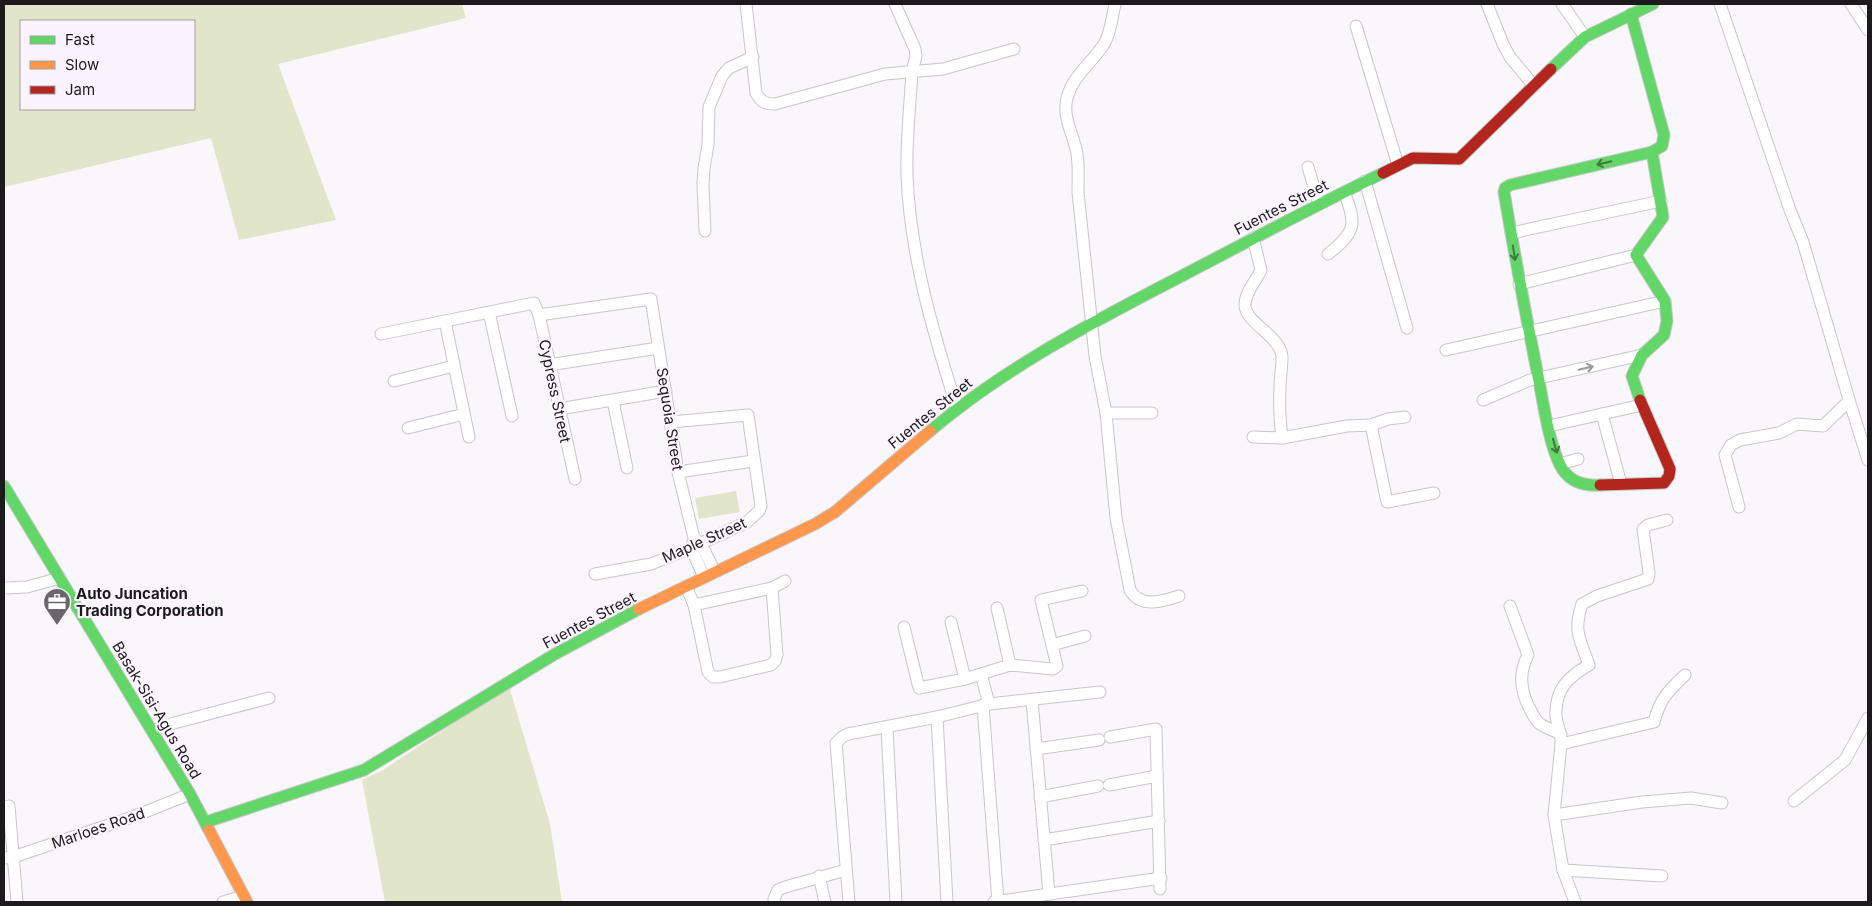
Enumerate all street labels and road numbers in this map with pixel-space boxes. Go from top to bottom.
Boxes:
street label: Fuentes Street [1231,175,1331,239]
street label: Cypress Street [535,338,575,444]
street label: Sequoia Street [652,366,688,472]
street label: Fuentes Street [884,373,976,453]
street label: Maple Street [659,513,749,567]
street label: Fuentes Street [539,587,639,653]
street label: Basak-Sisi-Agus Road [108,638,206,782]
street label: Marloes Road [49,803,147,853]

